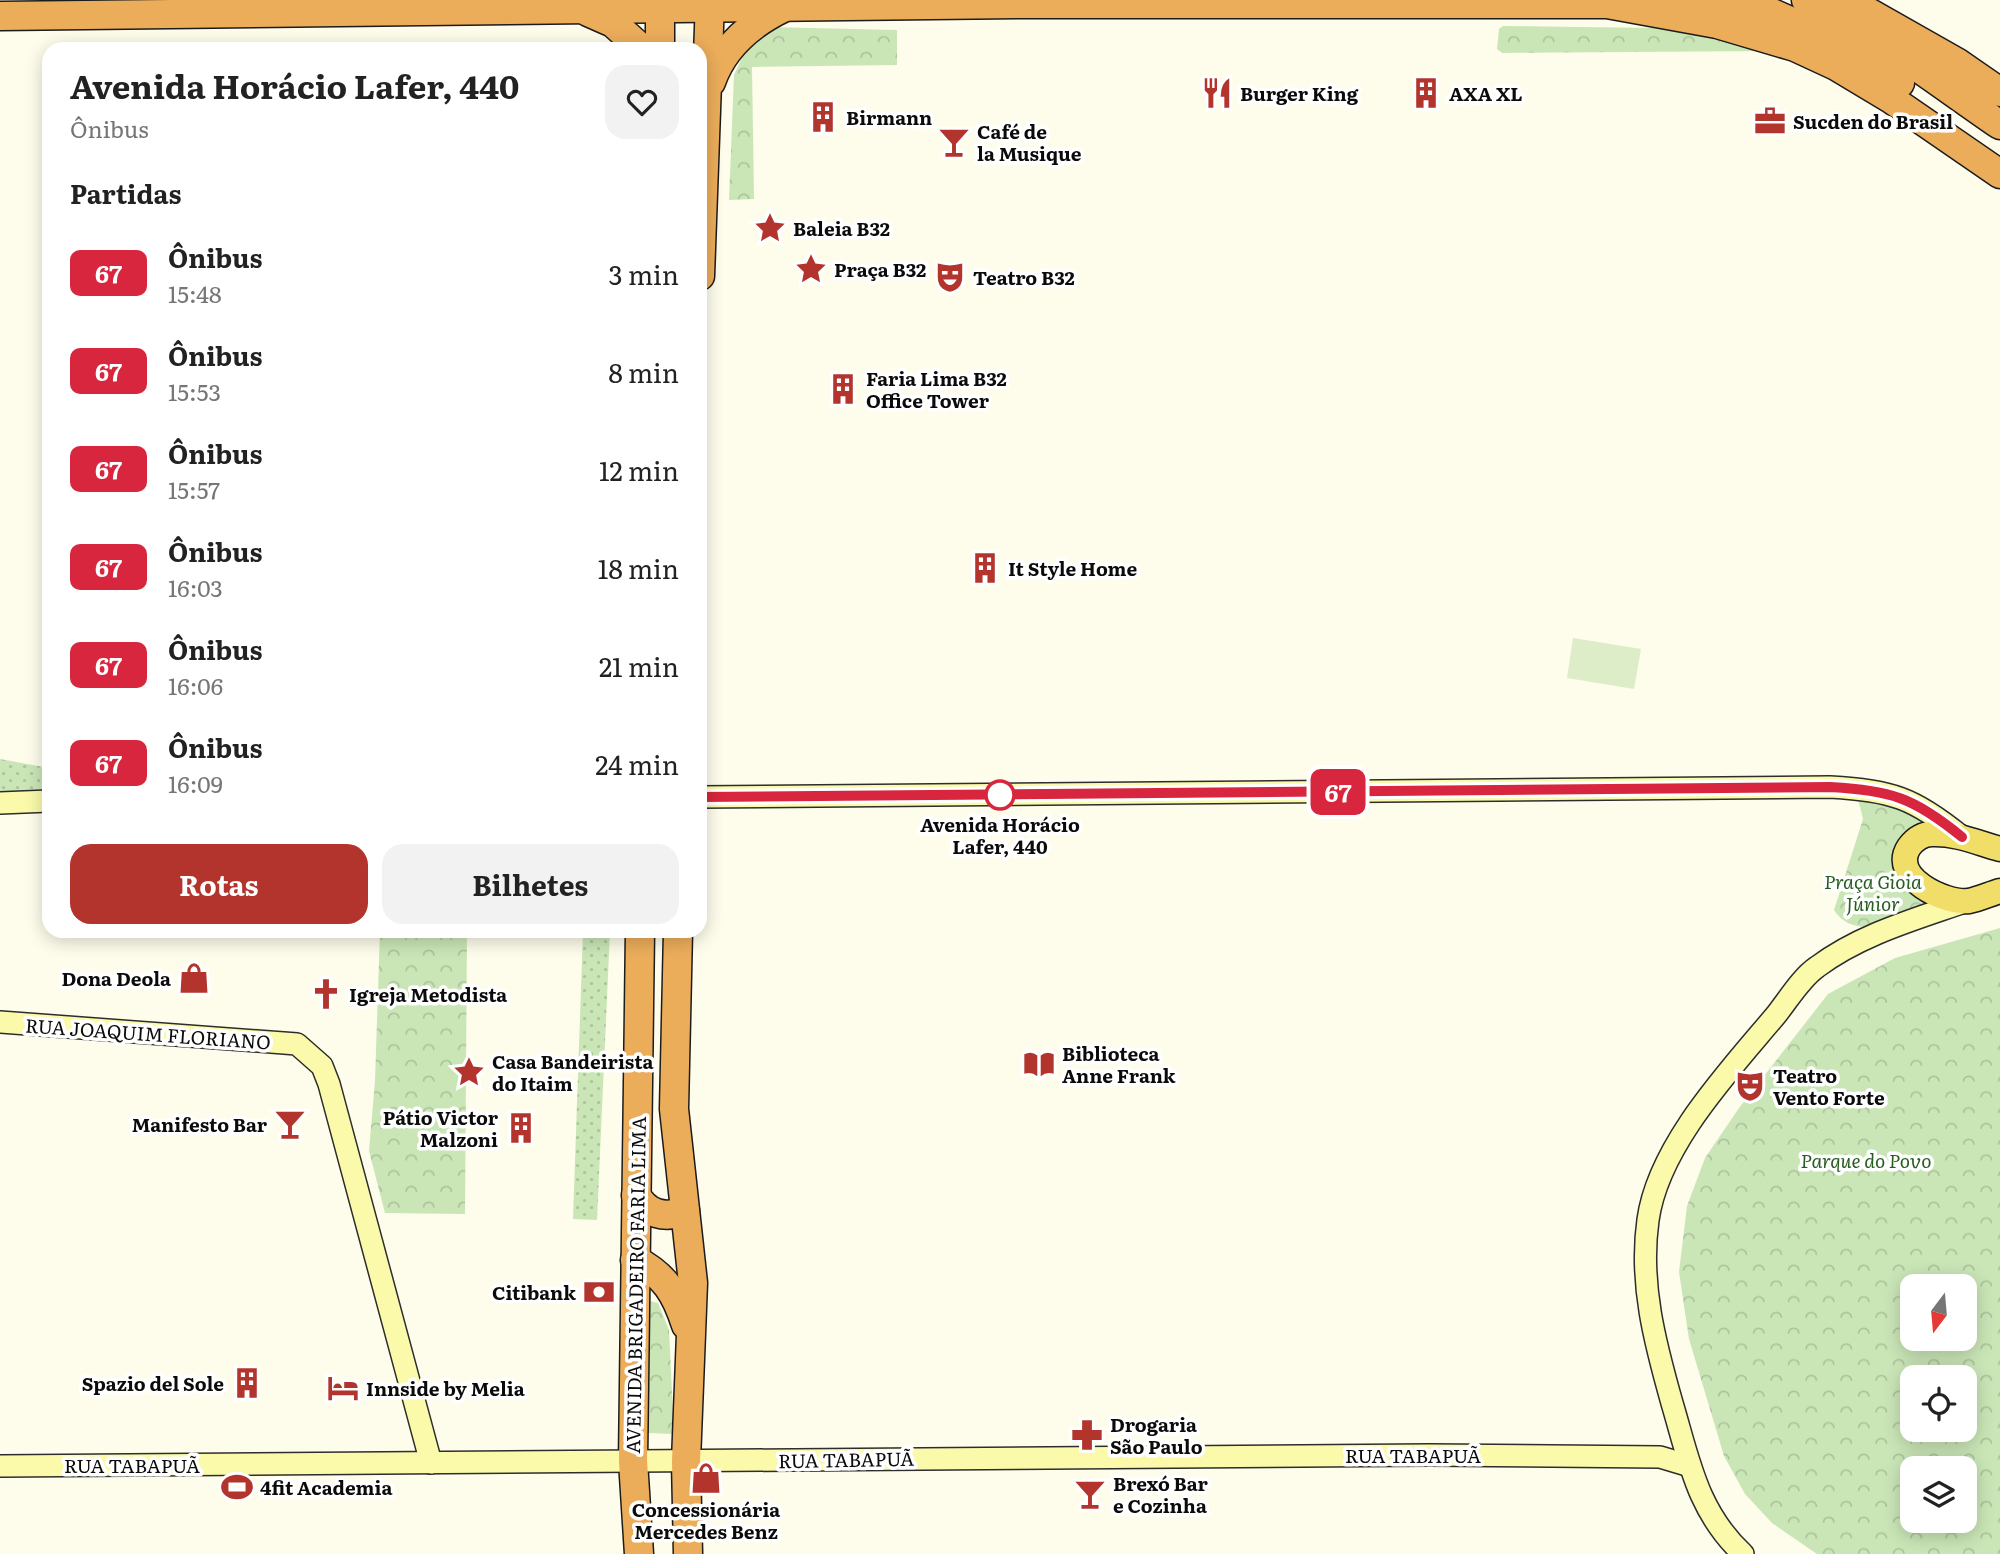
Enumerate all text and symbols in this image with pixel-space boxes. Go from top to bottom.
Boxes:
text: Avenida Horácio Lafer, 440 [70,60,519,109]
button: heart [605,65,679,139]
restaurant icon: Burger King [1200,76,1234,110]
building icon: AXA XL [1409,76,1443,110]
place label: Burger King [1240,79,1359,107]
place label: AXA XL [1449,79,1523,107]
building icon: Birmann [806,100,840,134]
place label: Birmann [846,103,932,131]
office icon: Sucden do Brasil [1753,104,1787,138]
place label: Sucden do Brasil [1793,107,1953,135]
text: Ônibus [70,111,149,145]
place label: Café de la Musique [977,117,1082,167]
bar icon: Café de la Musique [937,125,971,159]
text: Partidas [70,173,181,212]
place icon: Baleia B32 [753,211,787,245]
place label: Baleia B32 [793,214,890,242]
text: Ônibus [168,237,263,276]
place icon: Praça B32 [794,252,828,286]
text: 3 min [609,254,679,293]
text: 67 [95,255,122,290]
place label: Praça B32 [834,255,926,283]
theatre icon: Teatro B32 [933,260,967,294]
place label: Teatro B32 [973,263,1075,291]
text: 15:48 [168,276,222,310]
text: Ônibus [168,335,263,374]
text: 8 min [608,352,679,391]
text: 67 [95,353,122,388]
place label: Faria Lima B32 Office Tower [866,364,1007,414]
building icon: Faria Lima B32 Office Tower [826,372,860,406]
text: 15:53 [168,374,221,408]
text: Ônibus [168,433,263,472]
text: 12 min [599,450,679,489]
text: 67 [95,451,122,486]
text: 15:57 [168,472,220,506]
text: Ônibus [168,531,263,570]
text: 18 min [598,548,679,587]
text: 67 [95,549,122,584]
building icon: It Style Home [968,551,1002,585]
place label: It Style Home [1008,554,1137,582]
text: 16:03 [168,570,223,604]
text: Ônibus [168,629,263,668]
text: 21 min [599,646,679,685]
text: 67 [95,647,122,682]
text: 16:06 [168,668,223,702]
text: Ônibus [168,727,263,766]
text: 24 min [595,744,679,783]
text: 67 [95,745,122,780]
text: 16:09 [168,766,223,800]
line badge: 67 [1306,769,1370,815]
text: 67 [1325,774,1351,809]
marker: Avenida Horácio Lafer, 440 [985,780,1015,810]
place label: Avenida Horácio Lafer, 440 [920,810,1080,860]
button: Rotas [70,844,368,924]
button: Bilhetes [382,844,679,924]
park label: Praça Gioia Júnior [1824,867,1922,917]
shop icon: Dona Deola [177,961,211,995]
place label: Dona Deola [61,964,171,992]
church icon: Igreja Metodista [309,977,343,1011]
place label: Igreja Metodista [349,980,507,1008]
street label: RUA JOAQUIM FLORIANO [24,1010,272,1056]
place label: Biblioteca Anne Frank [1062,1039,1176,1089]
place label: Casa Bandeirista do Itaim [492,1047,653,1097]
library icon: Biblioteca Anne Frank [1022,1047,1056,1081]
place icon: Casa Bandeirista do Itaim [452,1055,486,1089]
place label: Teatro Vento Forte [1773,1061,1885,1111]
theatre icon: Teatro Vento Forte [1733,1069,1767,1103]
place label: Pátio Victor Malzoni [383,1103,499,1153]
bar icon: Manifesto Bar [273,1107,307,1141]
place label: Manifesto Bar [132,1110,268,1138]
building icon: Pátio Victor Malzoni [504,1111,538,1145]
street label: AVENIDA BRIGADEIRO FARIA LIMA [618,1116,652,1454]
park label: Parque do Povo [1800,1146,1932,1174]
north arrow [1900,1274,1978,1351]
map controls [1900,1274,1977,1533]
bank icon: Citibank [582,1275,616,1309]
place label: Citibank [492,1278,576,1306]
button: locate [1900,1365,1977,1442]
building icon: Spazio del Sole [230,1366,264,1400]
place label: Spazio del Sole [82,1369,224,1397]
hotel icon: Innside by Melia [326,1371,360,1405]
place label: Innside by Melia [366,1374,525,1402]
place label: Drogaria São Paulo [1110,1410,1203,1460]
pharmacy icon: Drogaria São Paulo [1070,1418,1104,1452]
street label: RUA TABAPUÃ [1345,1441,1481,1469]
street label: RUA TABAPUÃ [778,1444,914,1474]
street label: RUA TABAPUÃ [64,1451,200,1479]
button: layers [1900,1456,1977,1533]
shop icon: Concessionária Mercedes Benz [689,1461,723,1495]
place label: Brexó Bar e Cozinha [1113,1469,1208,1519]
sports icon: 4fit Academia [220,1470,254,1504]
place label: 4fit Academia [260,1473,392,1501]
bar icon: Brexó Bar e Cozinha [1073,1477,1107,1511]
place label: Concessionária Mercedes Benz [632,1495,780,1545]

